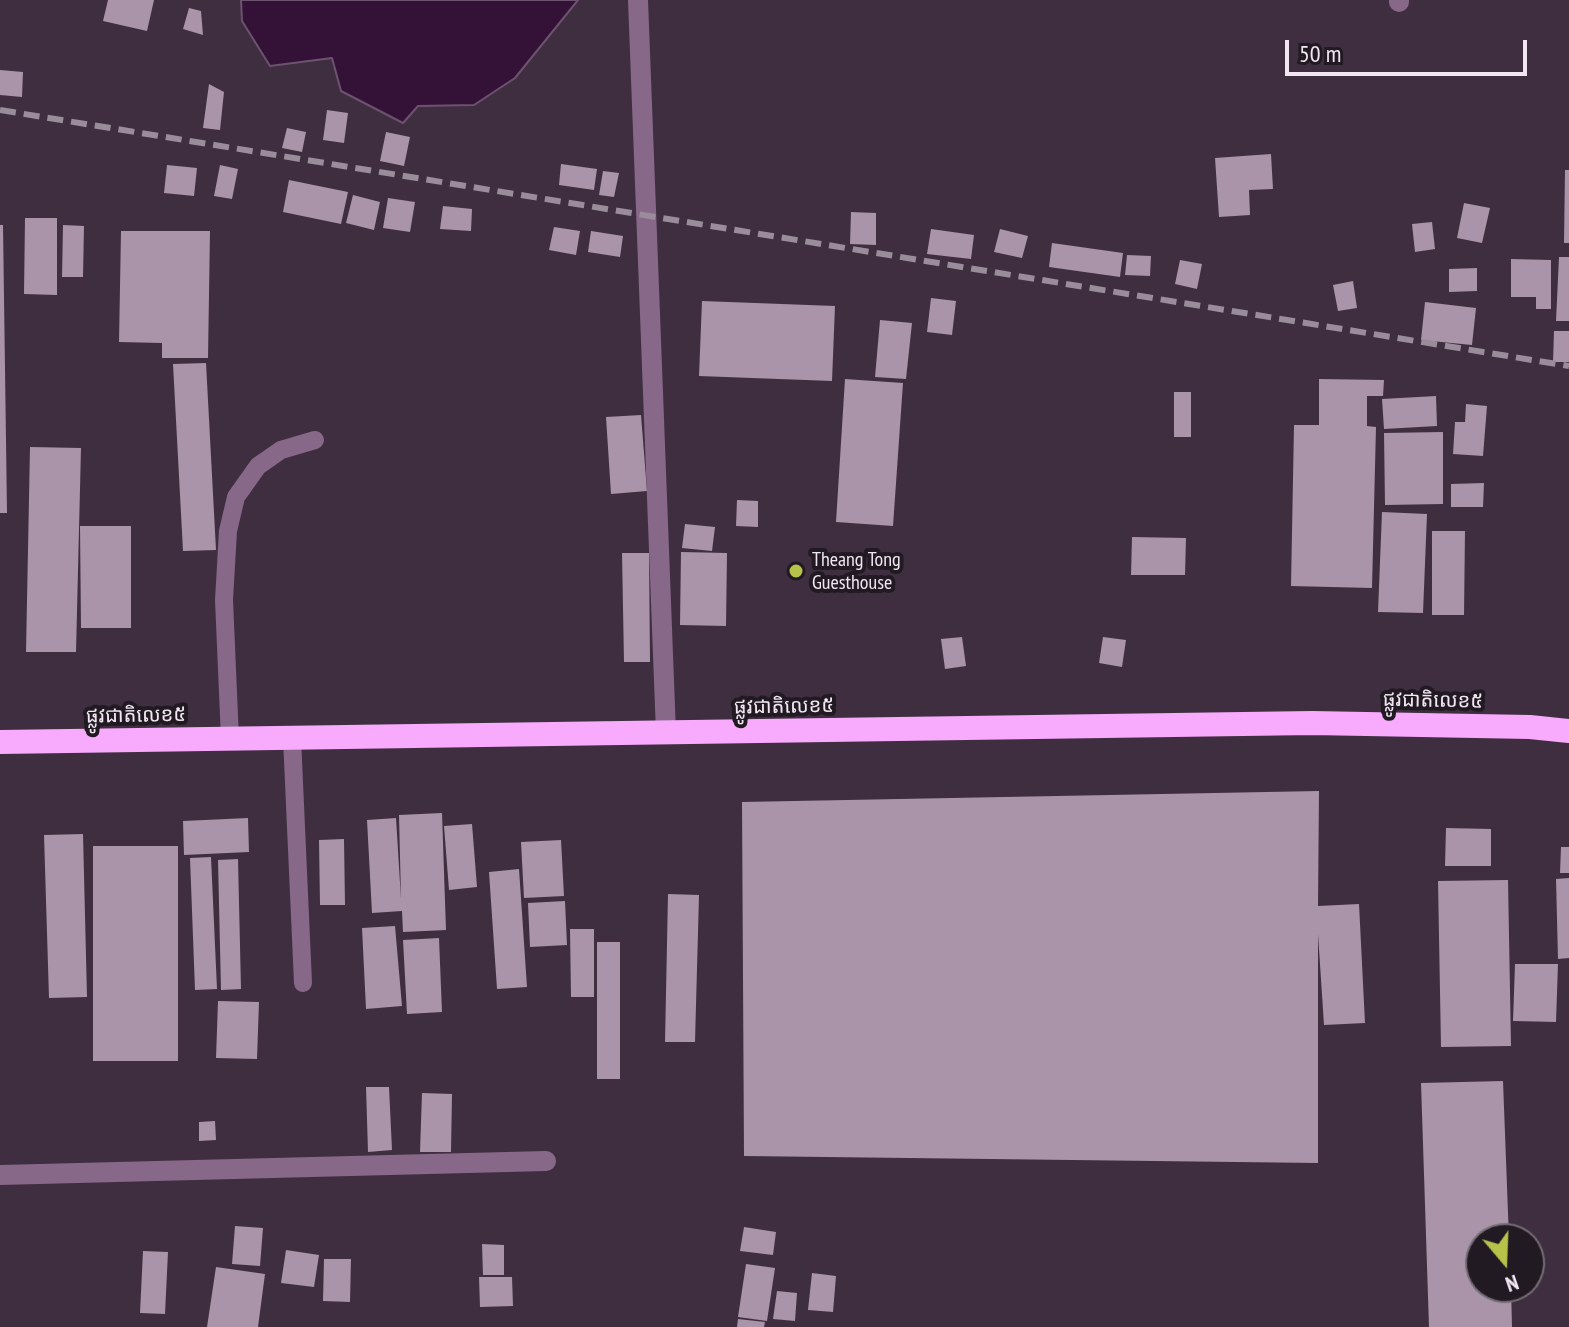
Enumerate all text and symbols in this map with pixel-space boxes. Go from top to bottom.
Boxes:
scale bar [1289,24,1531,74]
text: 50 m [1299,38,1341,69]
place label: Theang Tong Guesthouse [812,548,901,595]
marker: Theang Tong Guesthouse [787,562,805,580]
street label: ផ្លូវជាតិលេខ៥ [1383,688,1483,714]
street label: ផ្លូវជាតិលេខ៥ [734,694,834,720]
street label: ផ្លូវជាតិលេខ៥ [86,703,186,729]
north arrow [1465,1223,1545,1303]
text: N [1502,1269,1522,1299]

